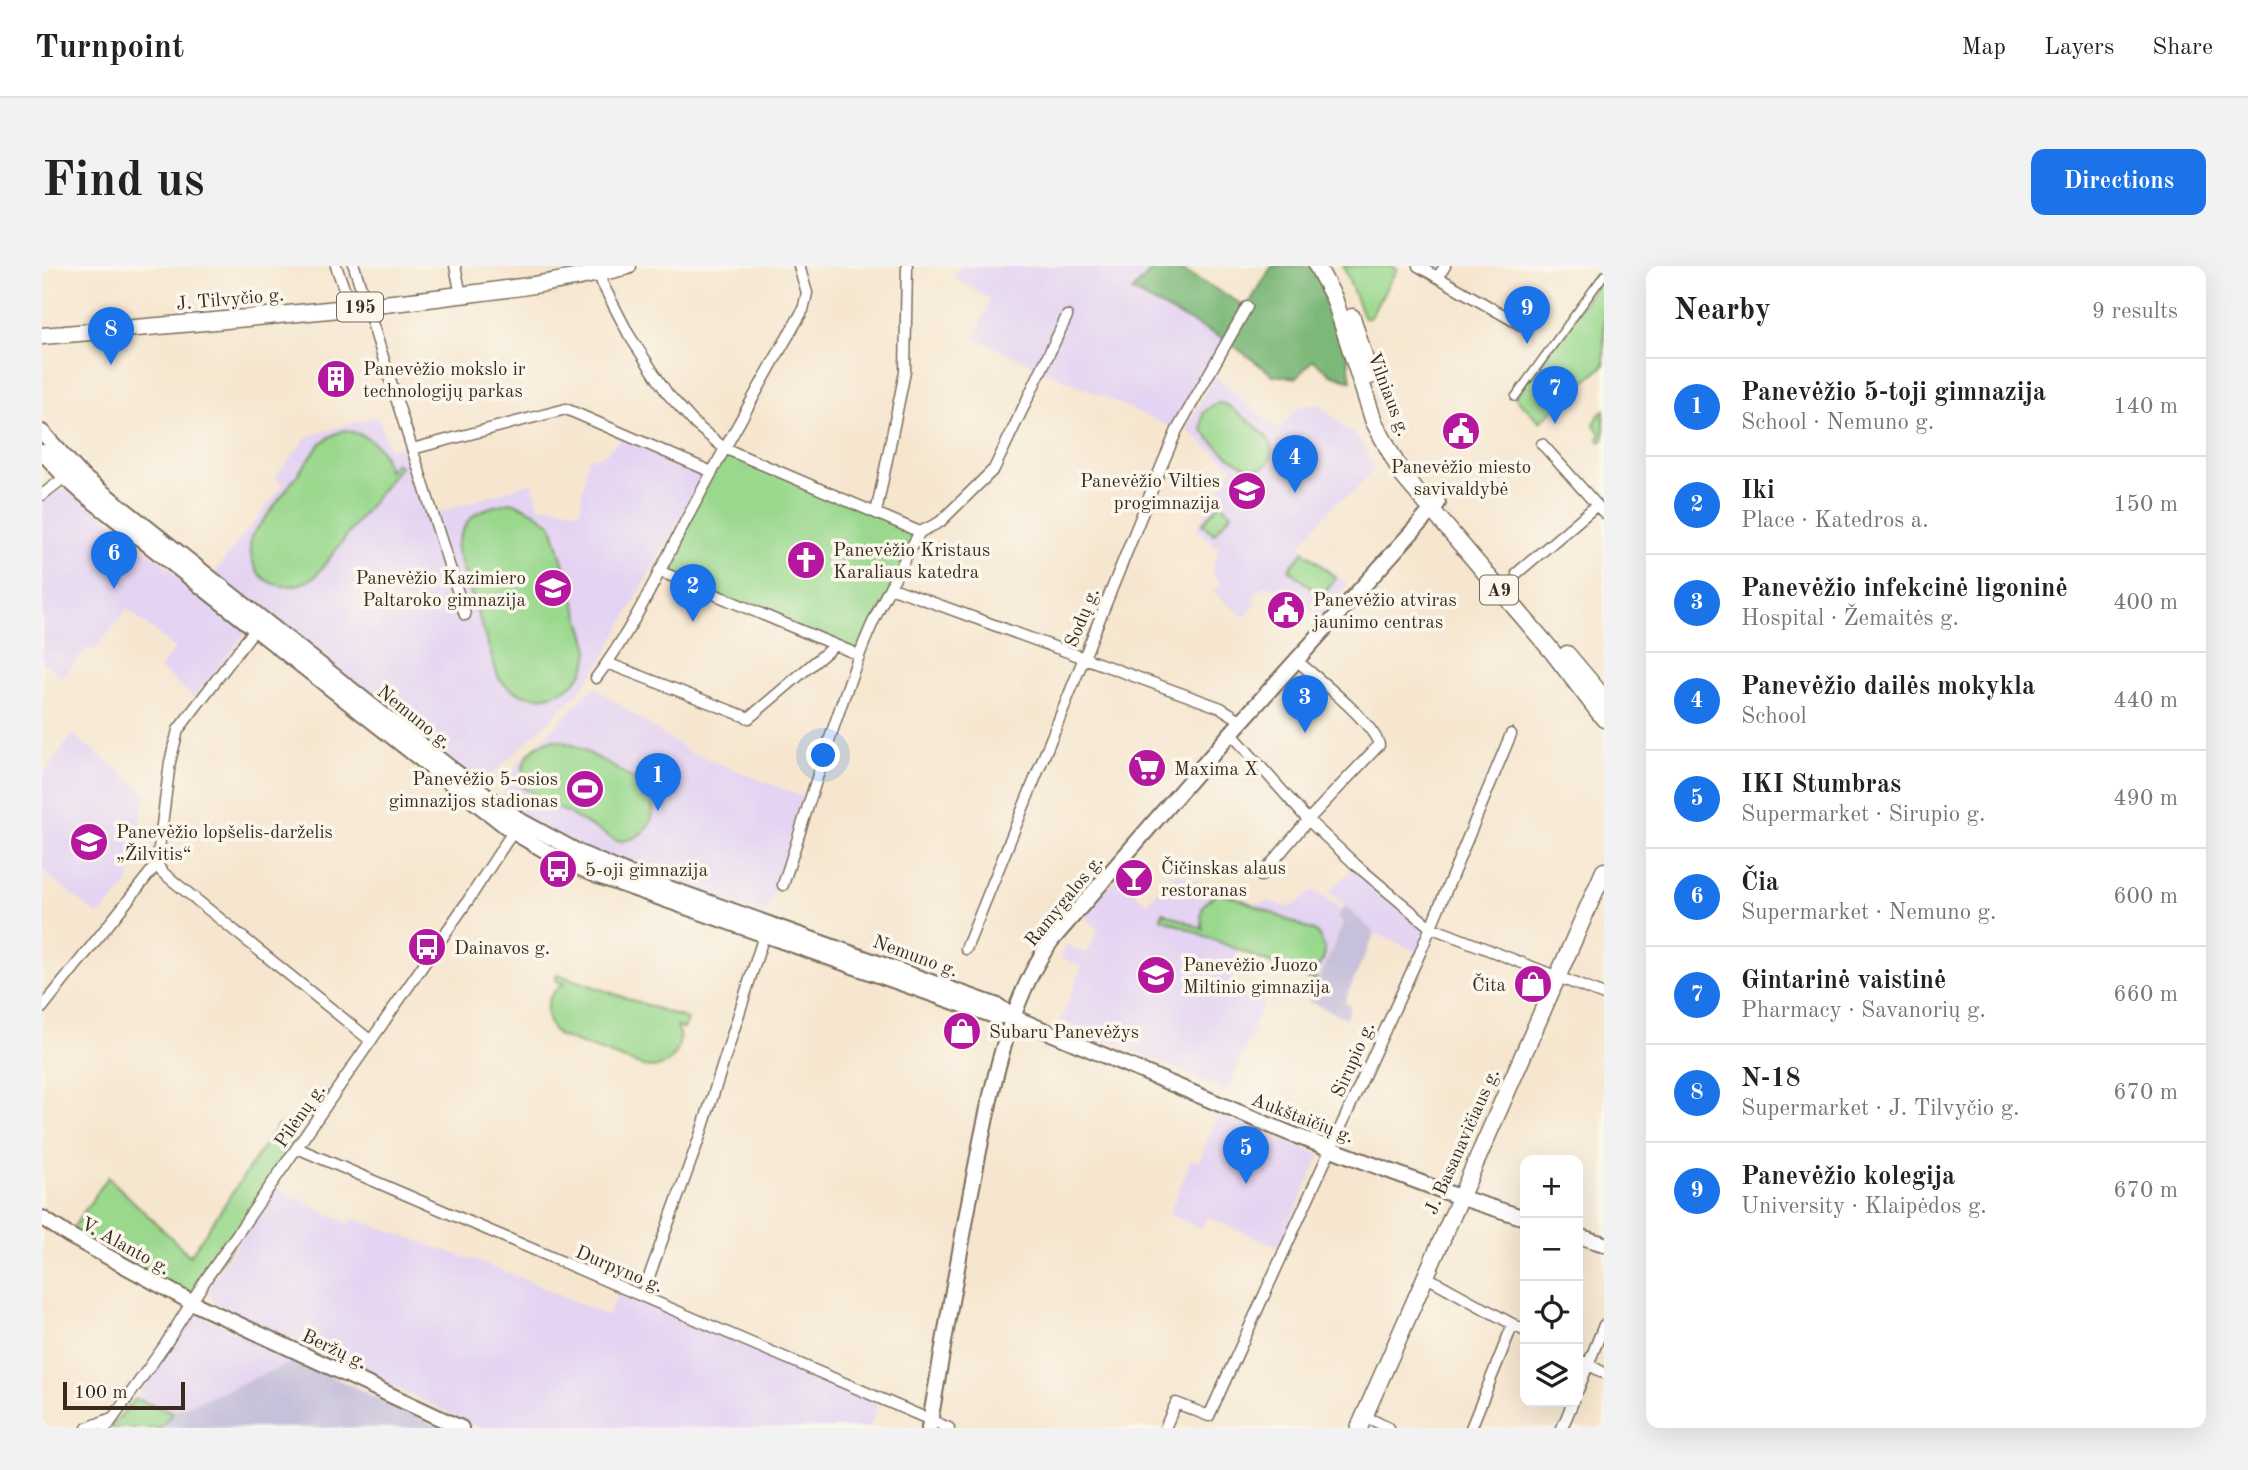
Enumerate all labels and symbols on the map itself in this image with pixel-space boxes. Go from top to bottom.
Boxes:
street label: J. Tilvyčio g. [175,286,285,315]
pin: 9 [1504,286,1550,344]
road number: 195 [337,292,383,322]
pin: 8 [88,307,134,365]
street label: Vilniaus g. [1363,350,1412,439]
building icon: Panevėžio mokslo ir technologijų parkas [315,358,357,400]
place label: Panevėžio mokslo ir technologijų parkas [363,361,526,402]
pin: 7 [1532,366,1578,424]
public building icon: Panevėžio miesto savivaldybė [1440,410,1482,452]
pin: 4 [1272,435,1318,493]
place label: Panevėžio miesto savivaldybė [1391,459,1531,500]
school or university icon: Panevėžio Vilties progimnazija [1226,470,1268,512]
place label: Panevėžio Vilties progimnazija [1080,473,1221,514]
pin: 6 [91,531,137,589]
church icon: Panevėžio Kristaus Karaliaus katedra [785,539,827,581]
place label: Panevėžio Kristaus Karaliaus katedra [833,542,990,583]
pin: 2 [670,564,716,622]
school or university icon: Panevėžio Kazimiero Paltaroko gimnazija [532,567,574,609]
place label: Panevėžio Kazimiero Paltaroko gimnazija [355,570,527,611]
road number: A9 [1480,576,1518,604]
street label: Sodų g. [1063,586,1104,650]
public building icon: Panevėžio atviras jaunimo centras [1265,589,1307,631]
place label: Panevėžio atviras jaunimo centras [1312,592,1457,633]
pin: 3 [1282,675,1328,733]
street label: Nemuno g. [373,682,454,753]
your location [806,738,840,772]
supermarket icon: Maxima X [1126,747,1168,789]
pin: 1 [635,753,681,811]
place label: Maxima X [1174,761,1258,780]
sports icon: Panevėžio 5-osios gimnazijos stadionas [564,768,606,810]
place label: Panevėžio 5-osios gimnazijos stadionas [389,771,558,812]
school or university icon: Panevėžio lopšelis-darželis „Žilvitis“ [68,821,110,863]
place label: Panevėžio lopšelis-darželis „Žilvitis“ [116,824,333,865]
bus stop icon: 5-oji gimnazija [537,848,579,890]
street label: Ramygalos g. [1022,852,1107,951]
place label: Čičinskas alaus restoranas [1161,855,1286,901]
bar icon: Čičinskas alaus restoranas [1113,857,1155,899]
place label: 5-oji gimnazija [585,862,709,881]
bus stop icon: Dainavos g. [406,926,448,968]
street label: Nemuno g. [870,933,960,982]
place label: Dainavos g. [454,940,550,959]
school or university icon: Panevėžio Juozo Miltinio gimnazija [1135,954,1177,996]
place label: Panevėžio Juozo Miltinio gimnazija [1183,957,1331,998]
shop icon: Čita [1512,963,1554,1005]
place label: Čita [1472,972,1507,996]
shop icon: Subaru Panevėžys [941,1010,983,1052]
street label: Sirupio g. [1329,1020,1379,1100]
place label: Subaru Panevėžys [989,1024,1139,1043]
street label: J. Basanavičiaus g. [1423,1066,1504,1218]
street label: Pilėnų g. [272,1081,330,1152]
street label: Aukštaičių g. [1248,1091,1356,1148]
pin: 5 [1223,1126,1269,1184]
street label: V. Alanto g. [77,1215,173,1279]
street label: Durpyno g. [572,1243,666,1297]
street label: Beržų g. [299,1327,369,1373]
scale bar [63,1379,186,1411]

